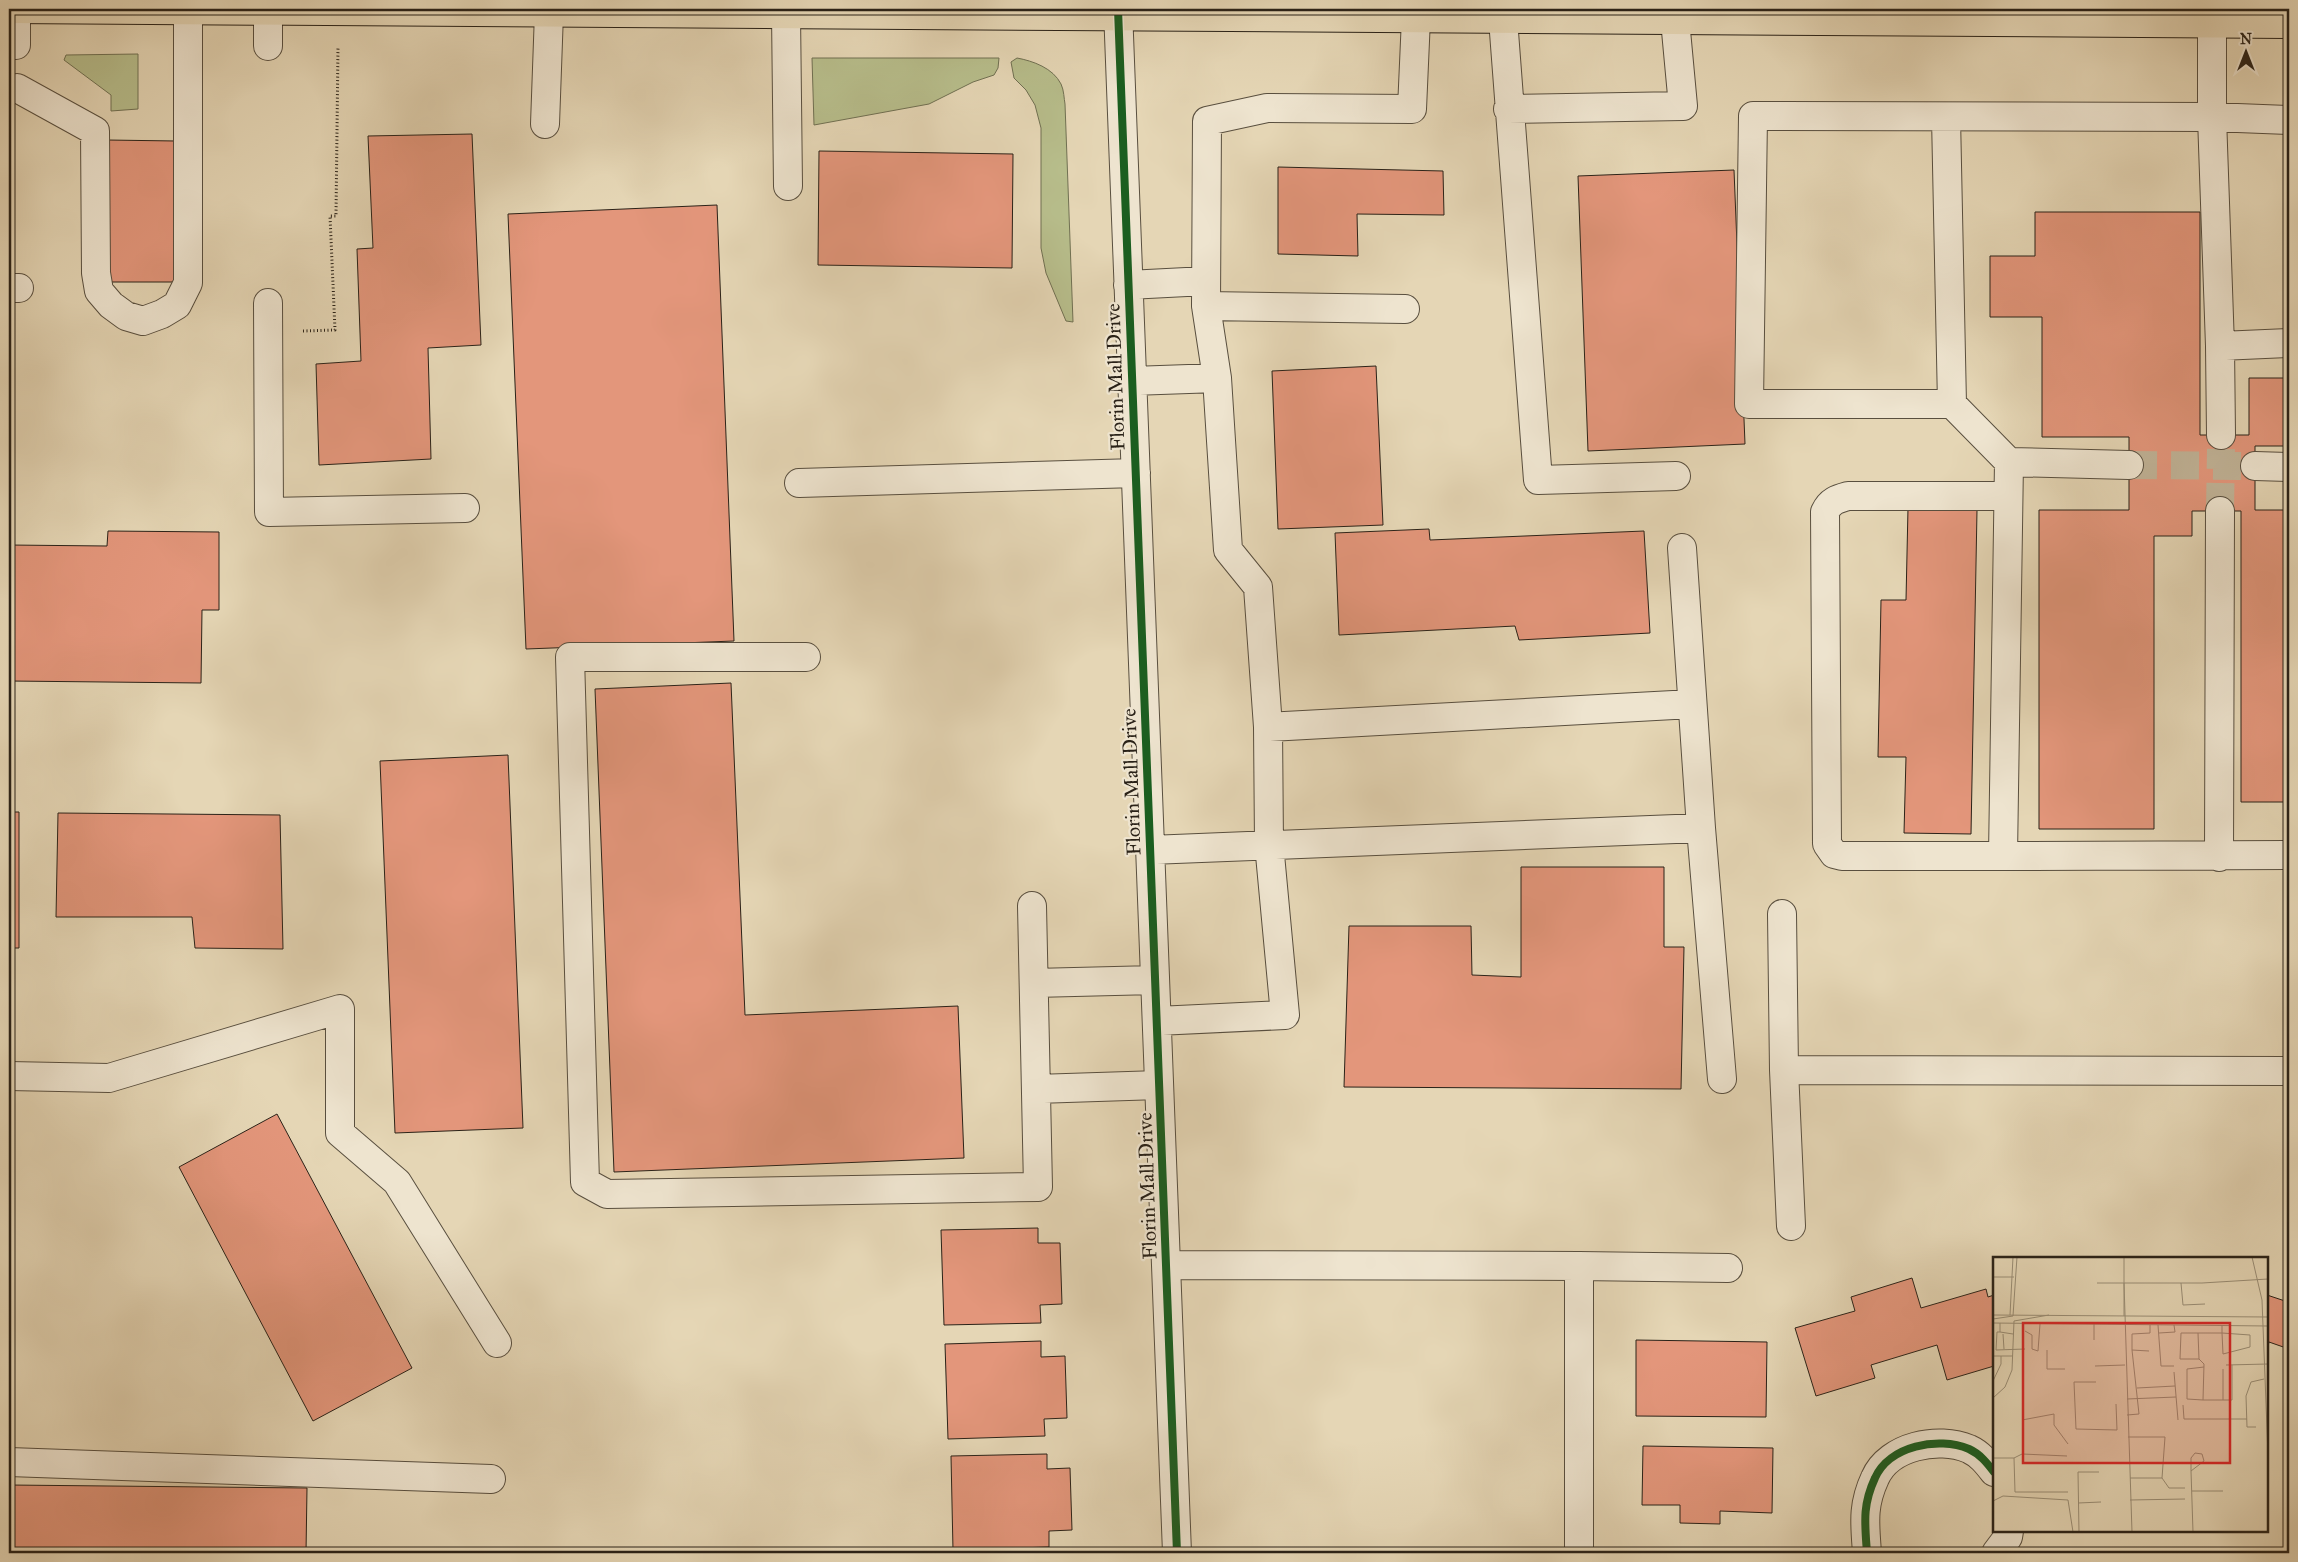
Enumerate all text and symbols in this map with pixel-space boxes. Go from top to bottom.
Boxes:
north arrow [2220,28,2270,78]
text: N [2240,31,2252,48]
street label: Florin Mall Drive [1100,303,1130,451]
street label: Florin Mall Drive [1116,708,1146,856]
street label: Florin Mall Drive [1132,1112,1162,1260]
inset map [1993,1257,2268,1532]

